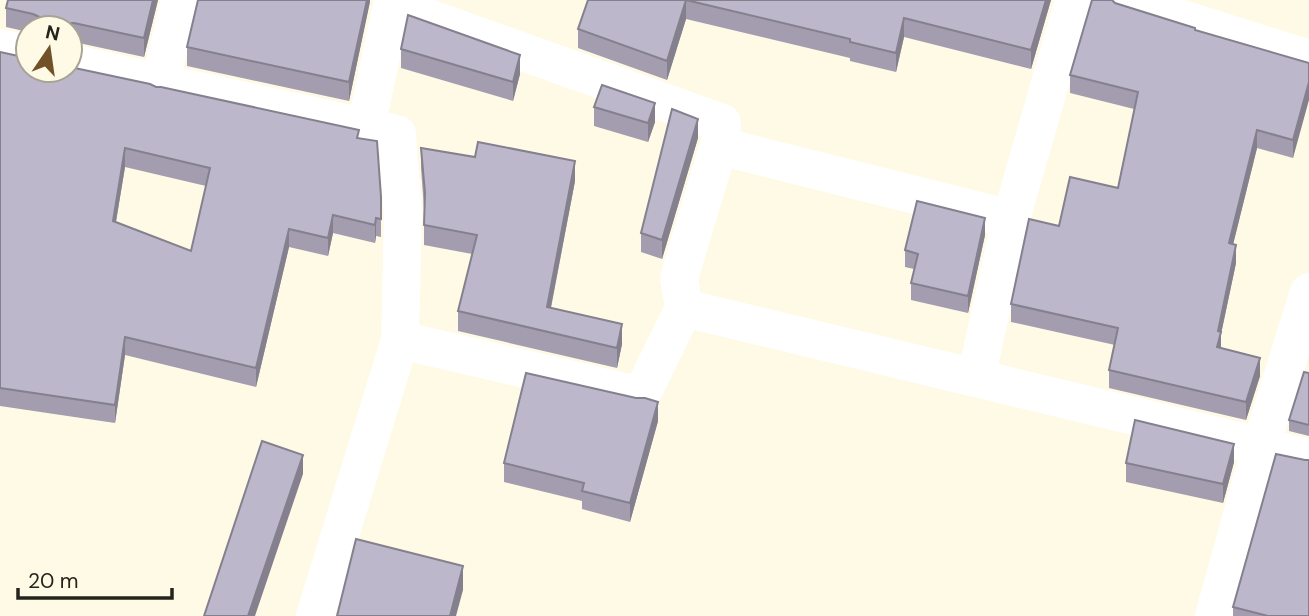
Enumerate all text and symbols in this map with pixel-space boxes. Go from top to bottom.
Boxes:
north arrow [14,14,84,84]
text: N [43,19,62,47]
scale bar [18,556,172,600]
text: 20 m [28,567,79,595]

